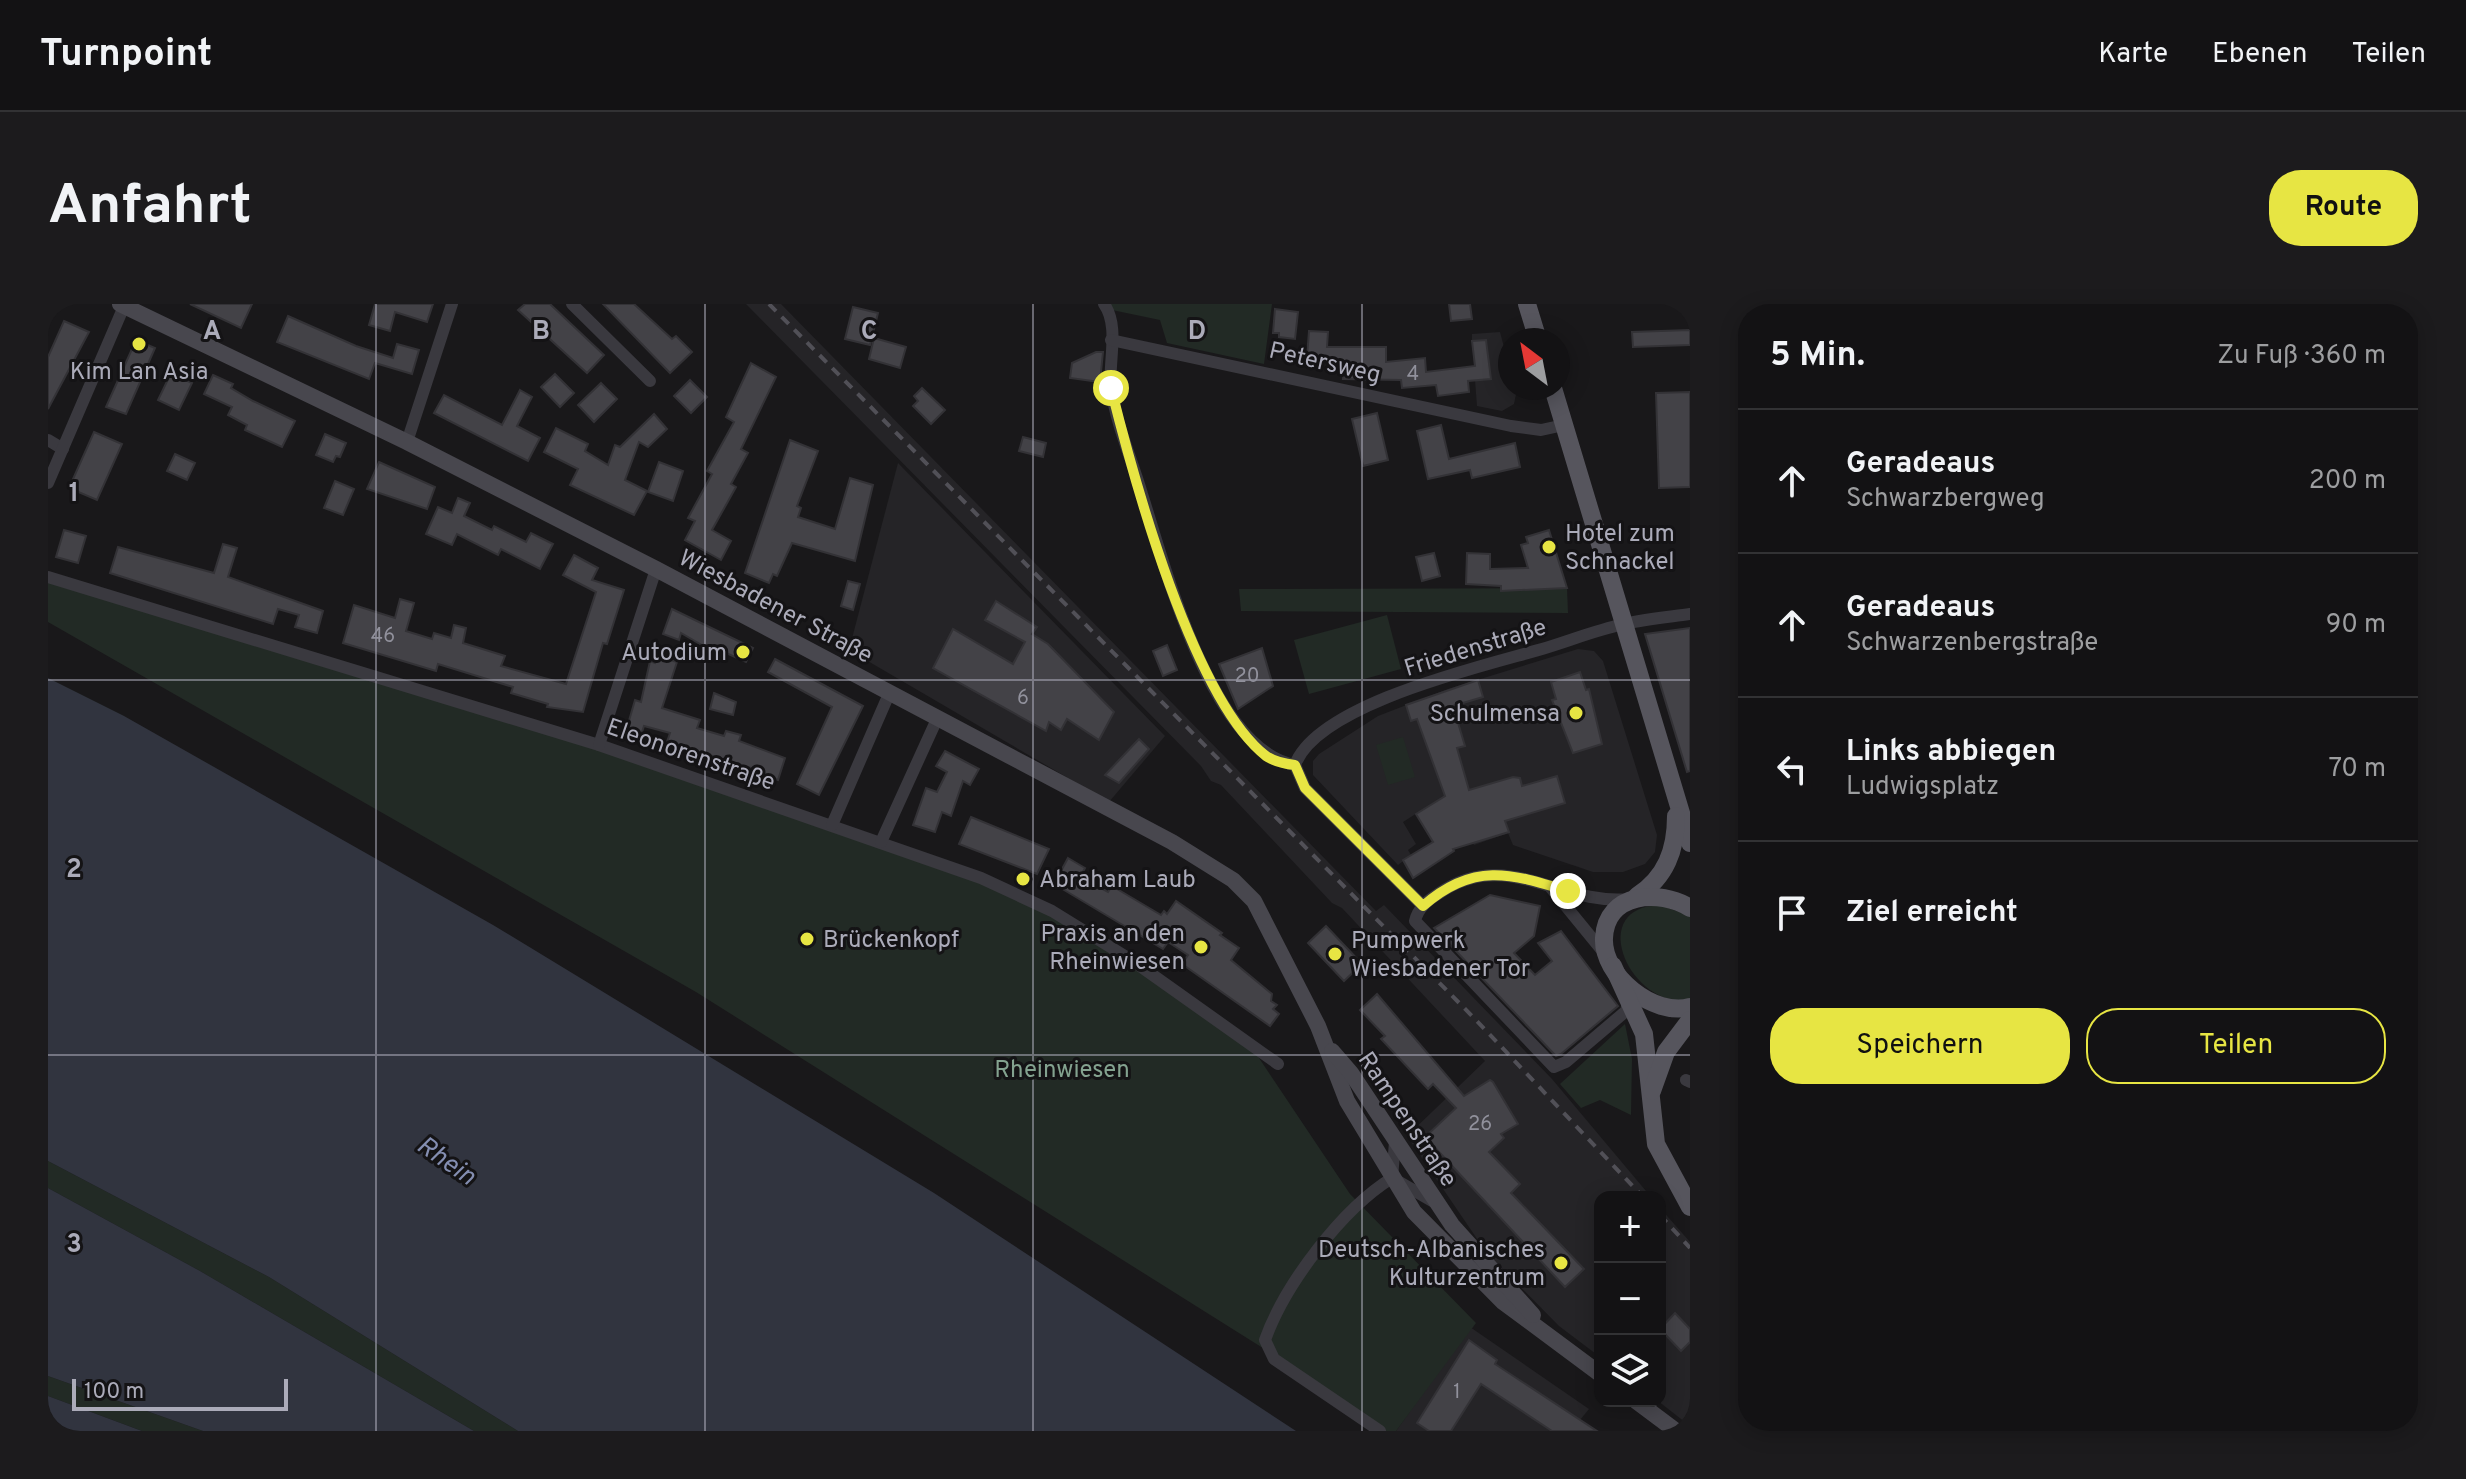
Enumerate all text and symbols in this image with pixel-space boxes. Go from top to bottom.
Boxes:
text: Turnpoint [40,31,212,80]
text: Karte [2098,37,2168,73]
text: Ebenen [2212,37,2308,73]
text: Teilen [2352,37,2426,73]
button: Route [2269,170,2418,246]
text: Anfahrt [48,173,252,243]
text: A [203,316,221,349]
text: B [532,316,550,349]
text: C [861,316,877,349]
text: D [1188,316,1206,349]
north arrow [1498,328,1570,400]
marker: Kim Lan Asia [130,335,148,353]
text: 5 Min. [1770,335,1865,378]
street label: Petersweg [1266,337,1383,391]
text: Zu Fuß · 360 m [2217,340,2386,373]
place label: Kim Lan Asia [70,358,208,388]
house number: 4 [1407,362,1419,388]
route start [1093,370,1129,406]
text: Geradeaus [1846,446,1995,483]
icon: ahead [1770,459,1814,503]
text: 200 m [2309,465,2386,498]
text: 1 [69,478,79,511]
text: Schwarzbergweg [1846,483,2045,516]
place label: Hotel zum Schnackel [1565,520,1675,578]
marker: Hotel zum Schnackel [1540,538,1558,556]
street label: Wiesbadener Straße [673,544,877,672]
text: Geradeaus [1846,590,1995,627]
icon: ahead [1770,603,1814,647]
text: 90 m [2326,609,2386,642]
street label: Friedenstraße [1401,613,1550,685]
house number: 46 [371,624,395,650]
text: Schwarzenbergstraße [1846,627,2098,660]
place label: Autodium [621,639,727,669]
marker: Autodium [734,643,752,661]
house number: 20 [1234,664,1260,690]
house number: 6 [1017,686,1029,712]
place label: Schulmensa [1430,700,1560,730]
marker: Schulmensa [1567,704,1585,722]
street label: Eleonorenstraße [602,713,779,799]
text: Links abbiegen [1846,734,2056,771]
icon: left [1770,747,1814,791]
text: 70 m [2328,753,2386,786]
text: Ludwigsplatz [1846,771,1999,804]
text: 2 [66,854,82,887]
place label: Abraham Laub [1039,866,1196,896]
marker: Abraham Laub [1014,870,1032,888]
route end [1550,873,1586,909]
icon: arrive [1770,891,1814,935]
text: Ziel erreicht [1846,895,2018,932]
place label: Praxis an den Rheinwiesen [1040,920,1185,978]
place label: Brückenkopf [823,926,959,956]
place label: Pumpwerk Wiesbadener Tor [1351,927,1530,985]
marker: Brückenkopf [798,930,816,948]
marker: Praxis an den Rheinwiesen [1192,938,1210,956]
marker: Pumpwerk Wiesbadener Tor [1326,945,1344,963]
button: Speichern [1770,1008,2070,1084]
button: Teilen [2086,1008,2386,1084]
street label: Rampenstraße [1350,1047,1463,1193]
park label: Rheinwiesen [994,1056,1130,1086]
house number: 26 [1468,1112,1492,1138]
water label: Rhein [410,1130,482,1194]
map controls [1594,1191,1666,1407]
button: + [1594,1191,1666,1263]
text: 3 [66,1229,82,1262]
place label: Deutsch-Albanisches Kulturzentrum [1318,1236,1545,1294]
marker: Deutsch-Albanisches Kulturzentrum [1552,1254,1570,1272]
button: − [1594,1263,1666,1335]
button: layers [1594,1335,1666,1407]
scale bar [72,1375,288,1411]
text: 100 m [84,1379,144,1406]
house number: 1 [1453,1380,1461,1406]

